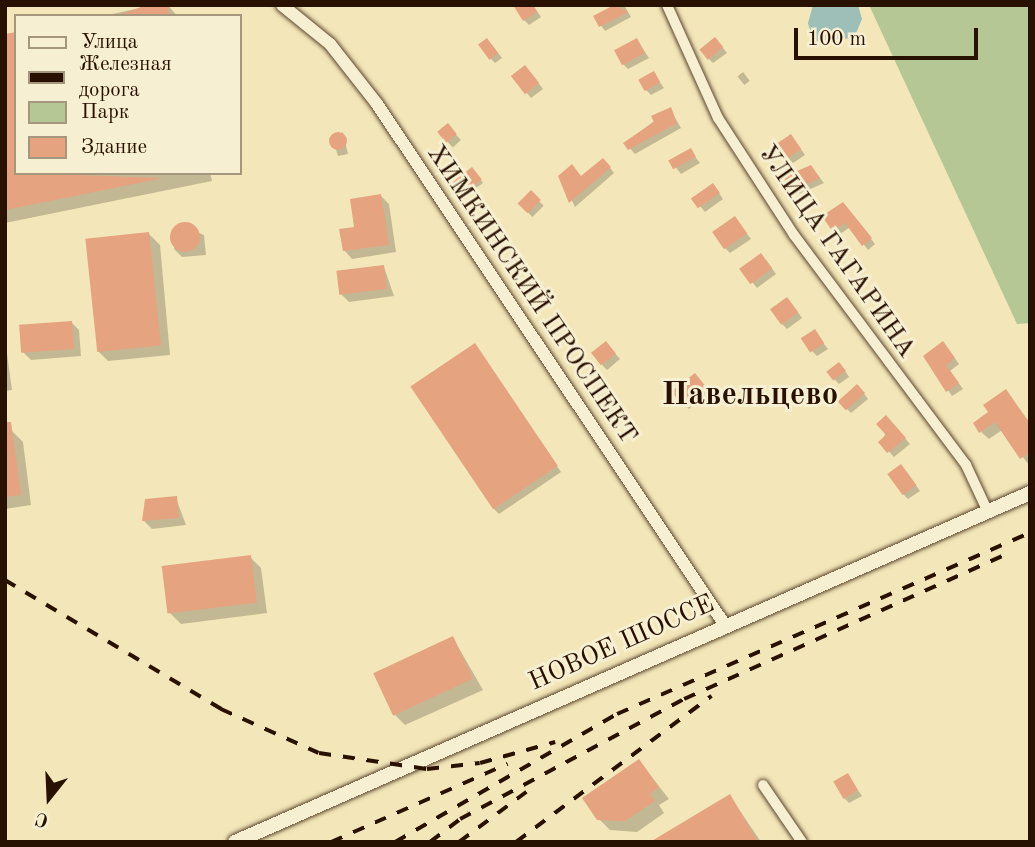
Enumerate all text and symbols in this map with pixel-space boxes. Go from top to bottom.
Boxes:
legend [14,14,242,175]
scale bar [797,14,981,58]
text: 100 m [807,29,866,50]
text: Улица [81,32,138,53]
text: Железная дорога [79,54,172,101]
text: Парк [81,102,129,123]
text: Здание [81,137,147,158]
street label: ХИМКИНСКИЙ ПРОСПЕКТ [419,139,643,451]
street label: УЛИЦА ГАГАРИНА [751,139,921,365]
district label: Павельцево [662,376,838,416]
street label: НОВОЕ ШОССЕ [524,589,720,699]
north arrow [14,763,84,833]
text: С [33,807,51,829]

